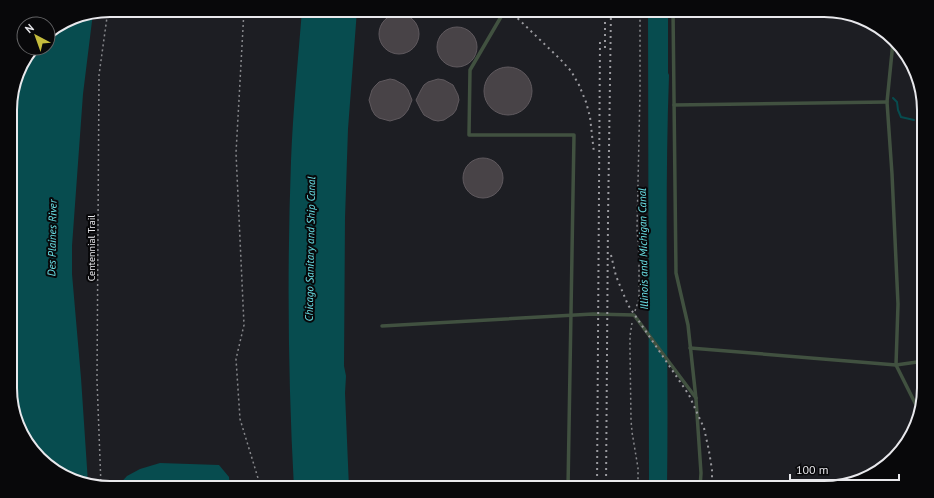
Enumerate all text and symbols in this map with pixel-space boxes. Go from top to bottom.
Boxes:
north arrow [16,16,56,56]
text: N [22,21,37,36]
water label: Chicago Sanitary and Ship Canal [302,176,318,322]
water label: Illinois and Michigan Canal [635,188,651,310]
water label: Des Plaines River [44,198,60,276]
street label: Centennial Trail [85,215,98,281]
scale bar [790,456,899,482]
text: 100 m [796,462,829,477]

